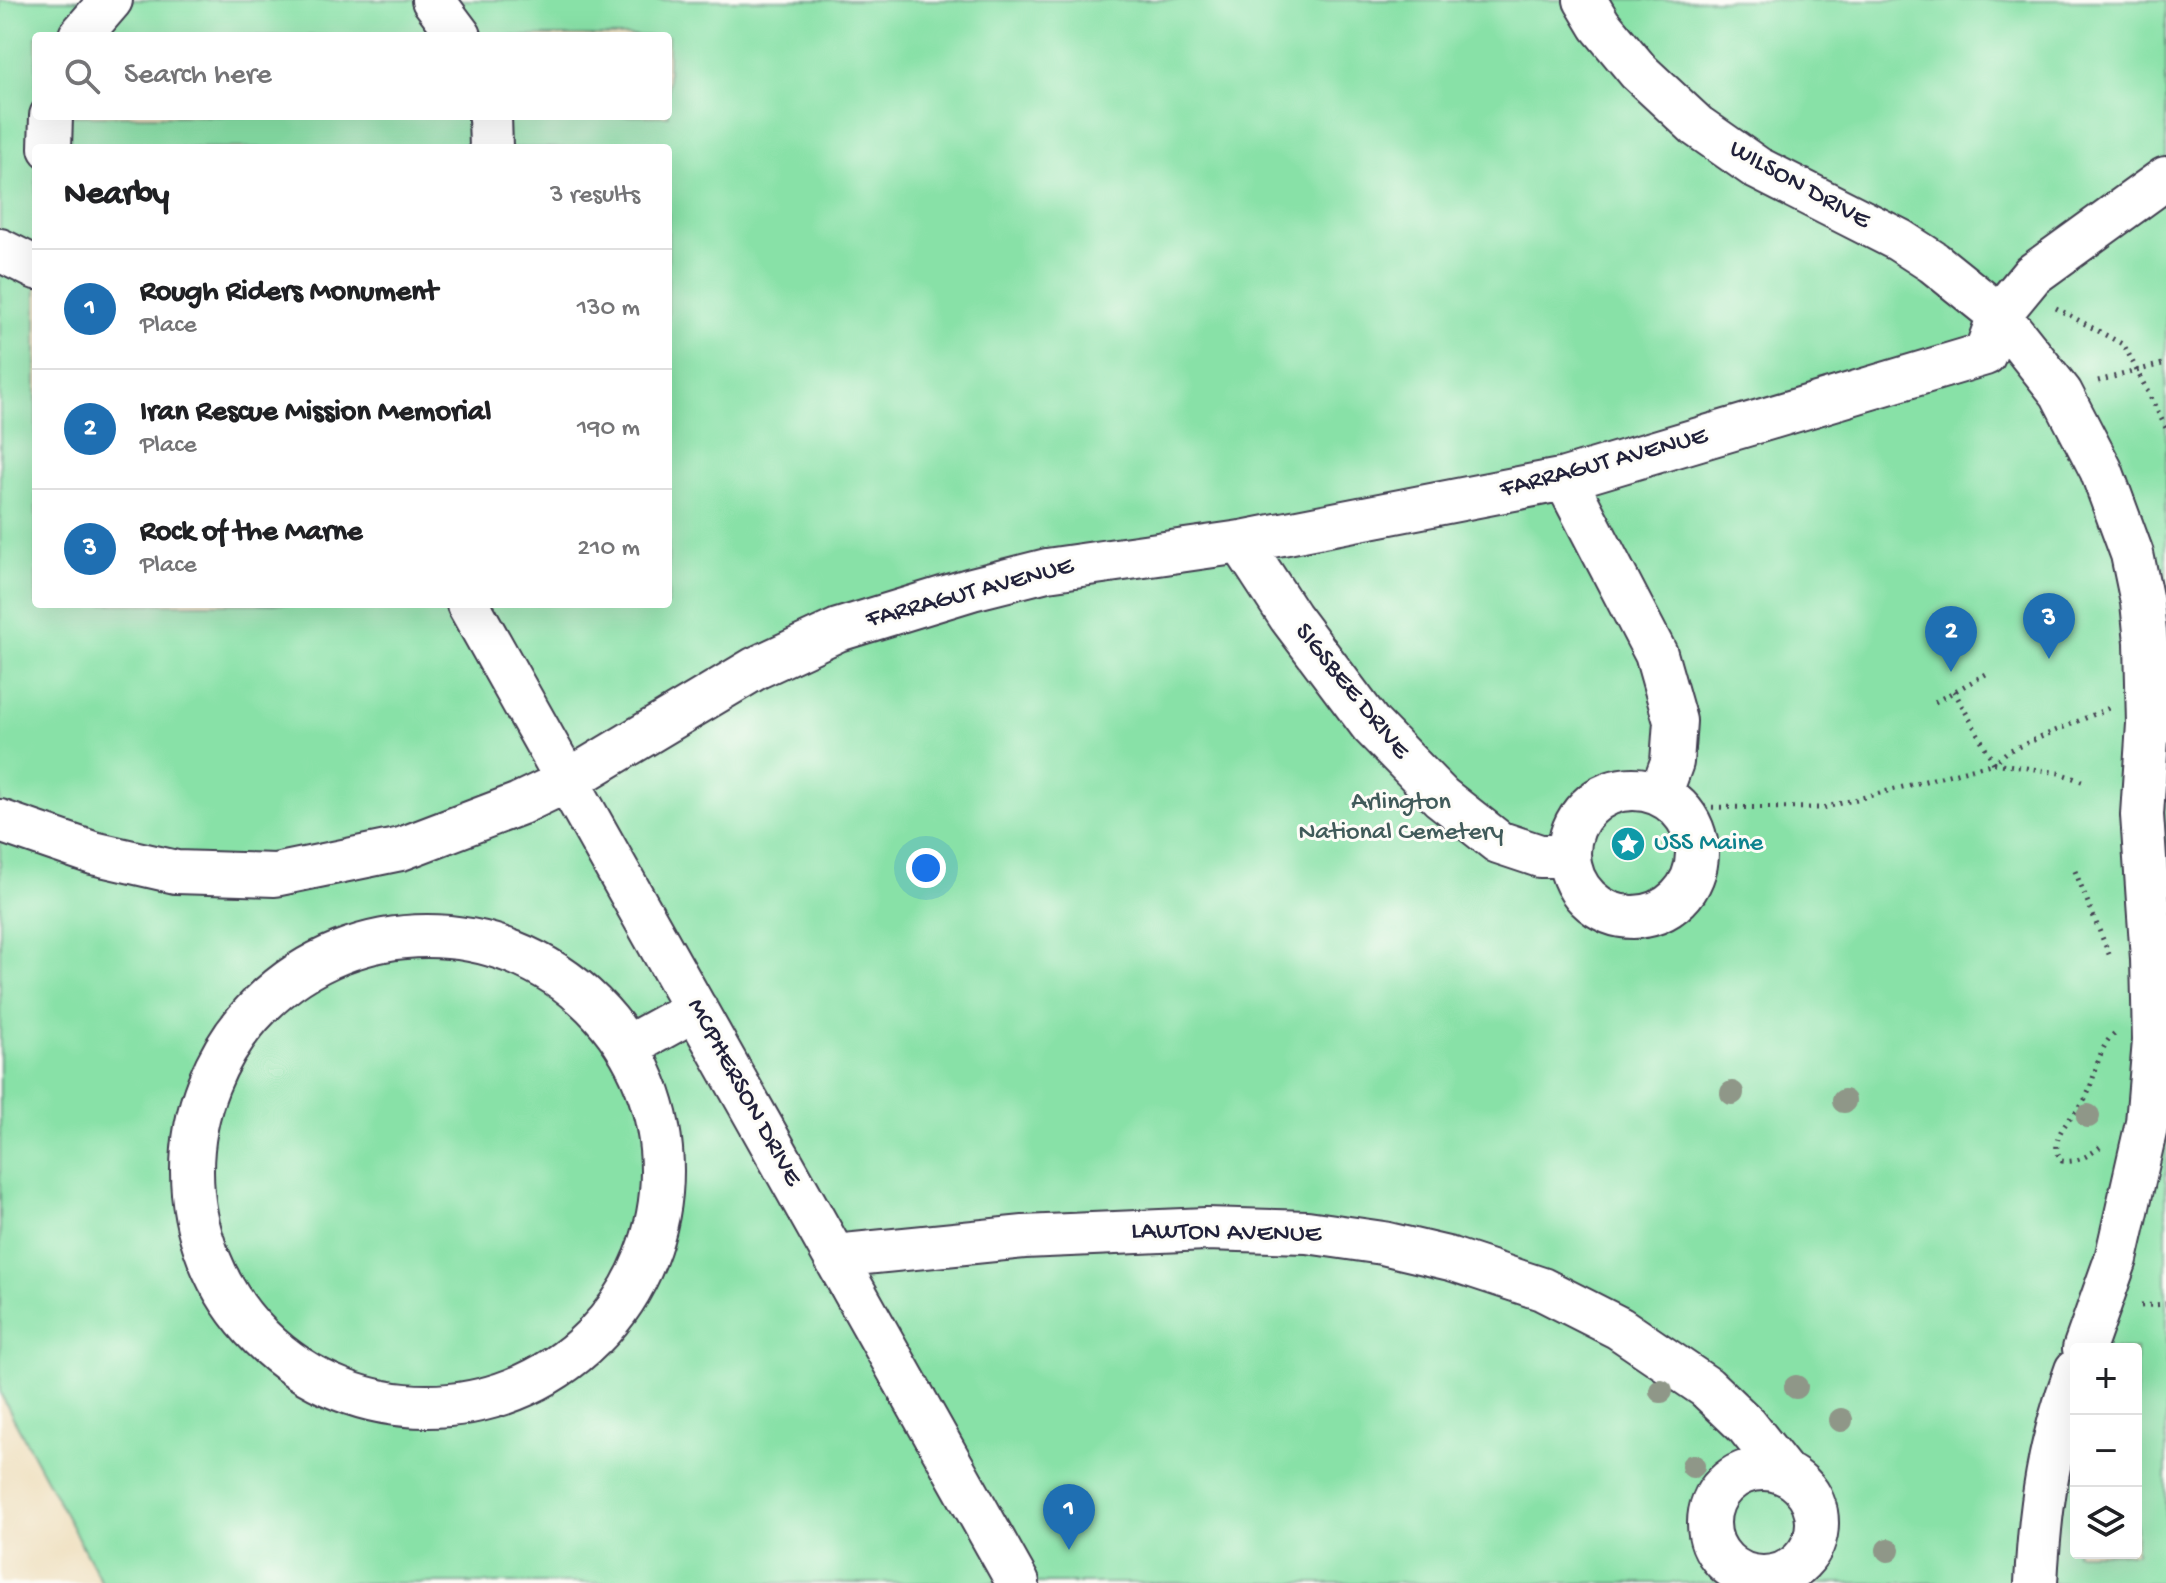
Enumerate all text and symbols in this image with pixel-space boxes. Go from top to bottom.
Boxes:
search box [32,32,672,120]
icon: search [60,54,104,98]
text: Search here [124,59,272,94]
street label: WILSON DRIVE [1723,135,1876,238]
text: Nearby [64,176,169,216]
text: 3 results [550,181,640,212]
text: Rough Riders Monument [140,276,438,311]
text: 1 [85,294,95,325]
text: 130 m [577,294,640,325]
text: Place [140,311,197,342]
text: Iran Rescue Mission Memorial [140,396,491,431]
text: 2 [84,414,96,445]
text: 190 m [577,414,640,445]
street label: FARRAGUT AVENUE [1496,421,1712,507]
text: Place [140,431,197,462]
text: Rock of the Marne [140,516,363,551]
text: 3 [83,534,97,565]
text: 210 m [577,534,640,565]
text: Place [140,551,197,582]
street label: FARRAGUT AVENUE [862,551,1078,637]
pin: 3 [2023,593,2075,659]
pin: 2 [1925,606,1977,672]
street label: SIGSBEE DRIVE [1287,618,1416,767]
park label: Arlington National Cemetery [1298,788,1504,849]
place icon: USS Maine [1609,825,1647,863]
place label: USS Maine [1654,829,1764,860]
your location [906,848,946,888]
street label: MCPHERSON DRIVE [679,994,808,1193]
street label: LAWTON AVENUE [1131,1217,1322,1251]
map controls [2070,1343,2142,1559]
button: + [2070,1343,2142,1415]
button: − [2070,1415,2142,1487]
pin: 1 [1043,1484,1095,1550]
button: layers [2070,1487,2142,1559]

